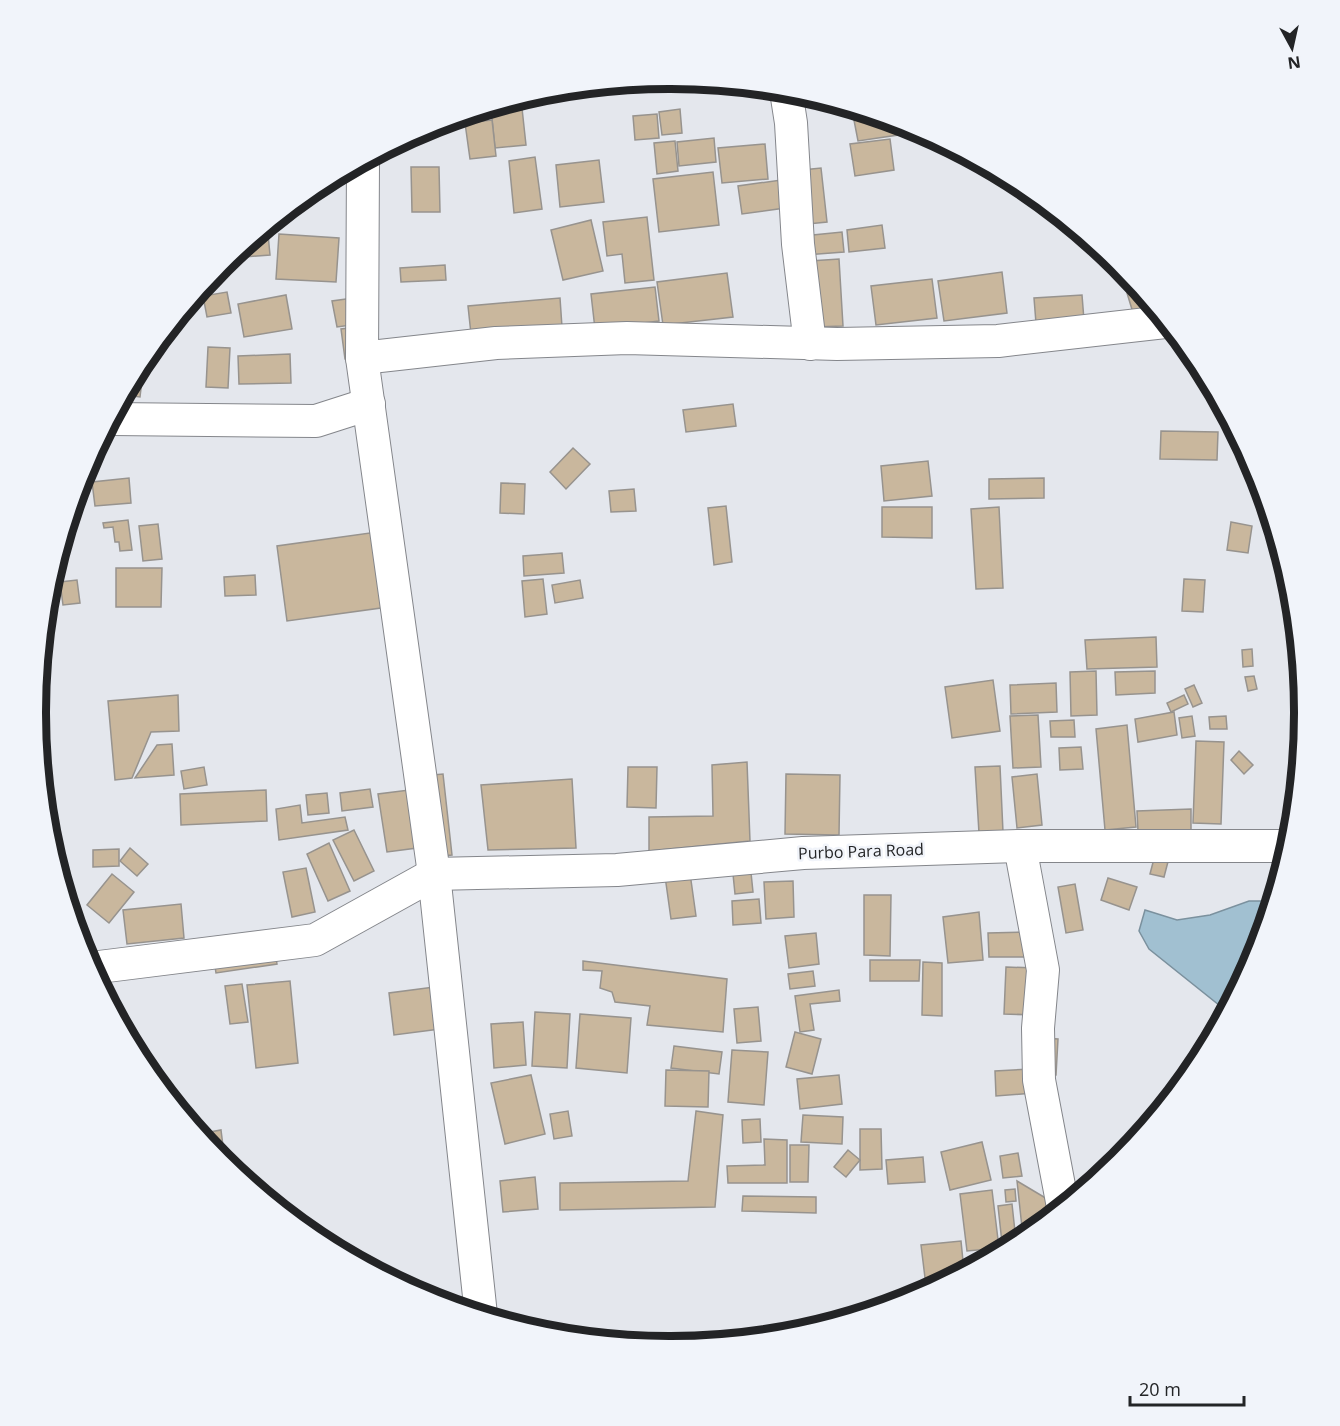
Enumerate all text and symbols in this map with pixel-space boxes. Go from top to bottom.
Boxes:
north arrow [1262,18,1322,78]
text: N [1286,51,1302,75]
street label: Purbo Para Road [798,838,924,864]
scale bar [1130,1369,1244,1407]
text: 20 m [1139,1377,1181,1401]

